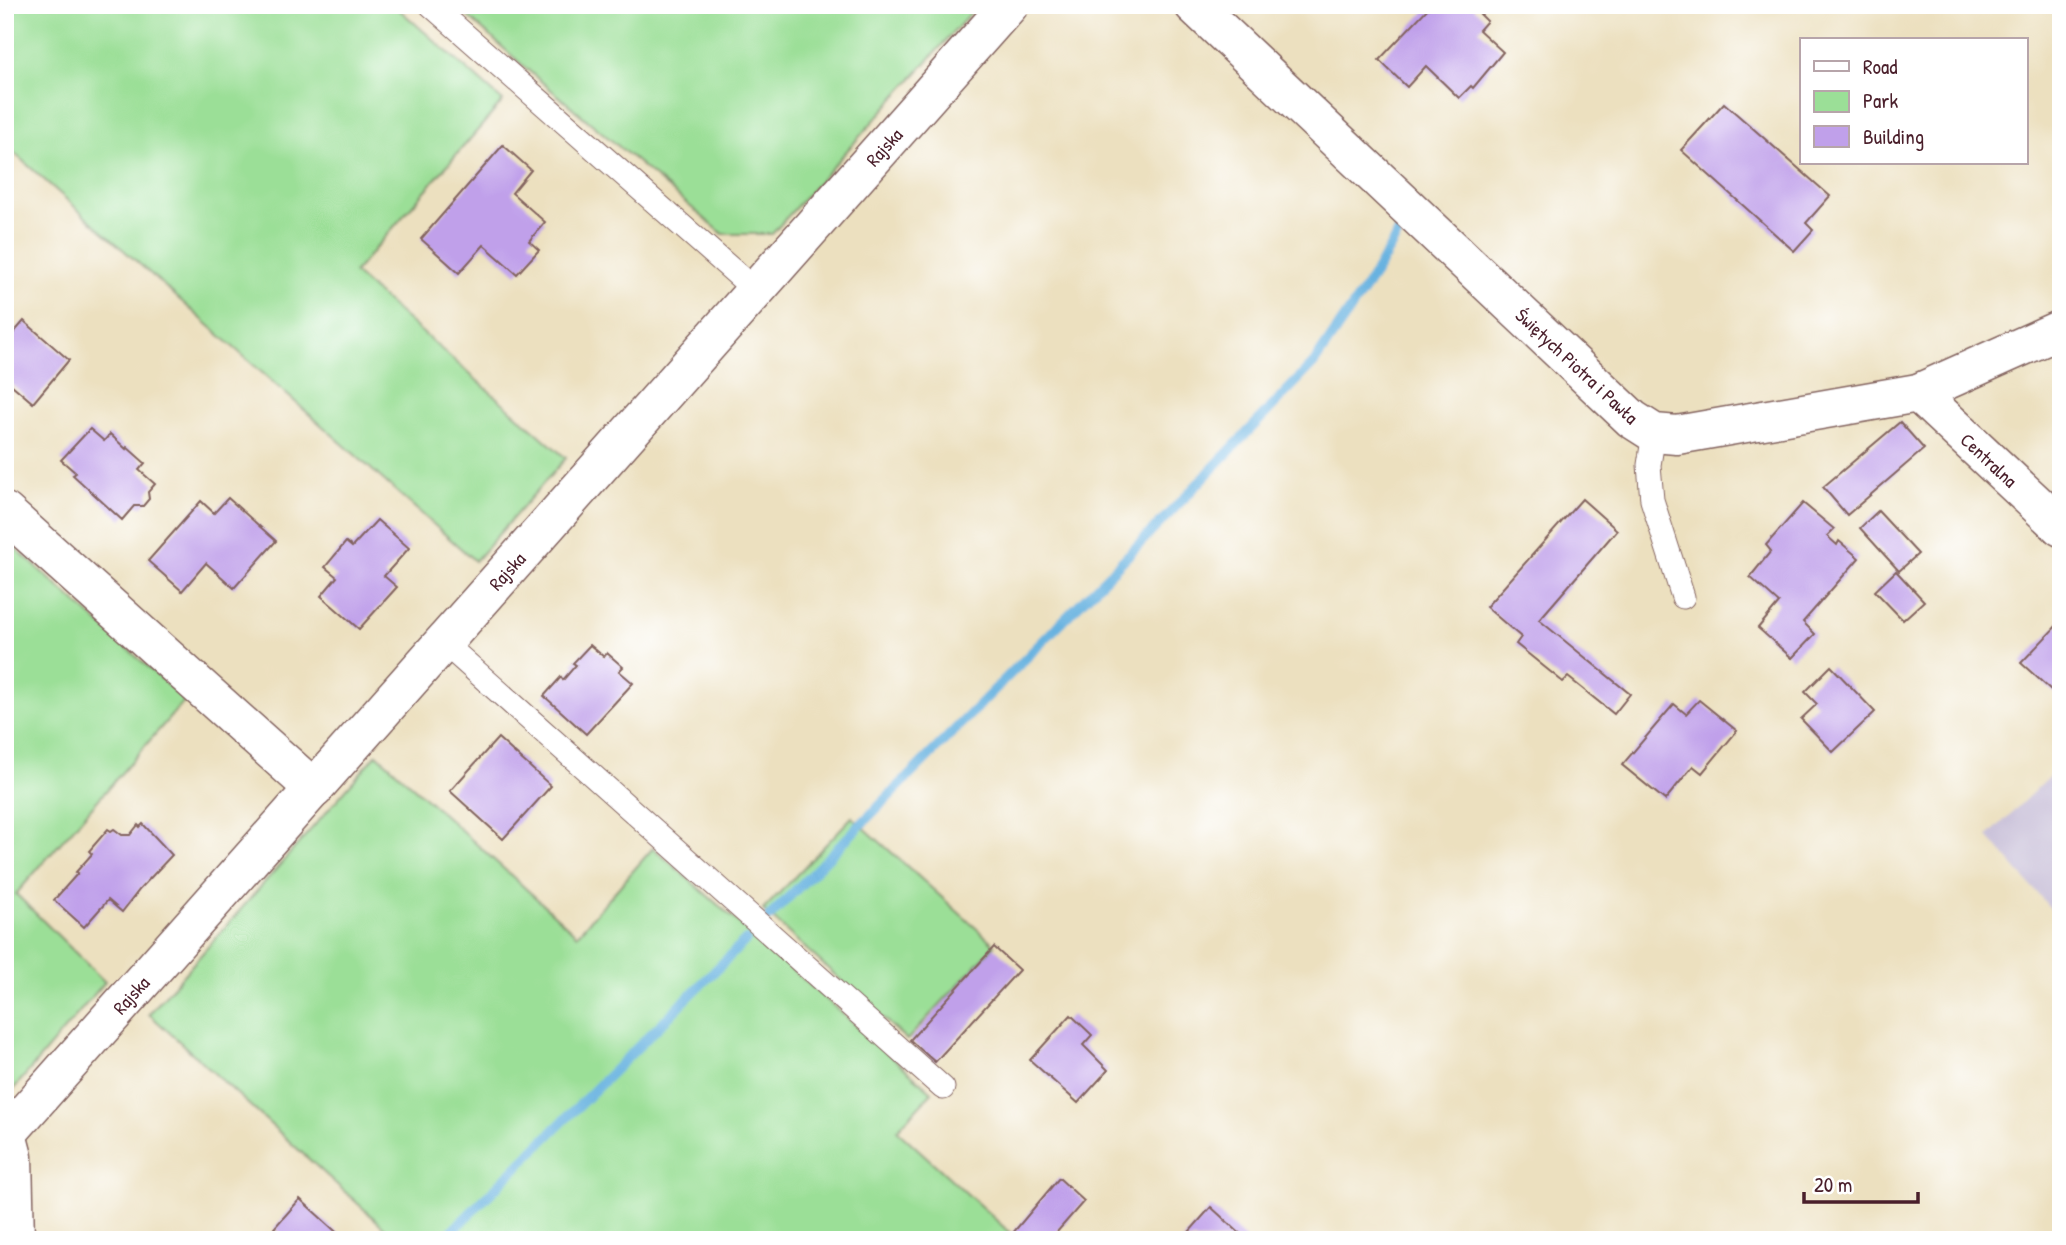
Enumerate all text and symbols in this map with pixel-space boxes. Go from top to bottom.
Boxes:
legend [1800,38,2028,164]
text: Road [1863,52,1897,81]
text: Park [1863,86,1898,115]
street label: Rajska [860,122,908,172]
text: Building [1863,122,1924,151]
street label: Świętych Piotra i Pawła [1510,302,1644,430]
street label: Centralna [1955,427,2023,493]
street label: Rajska [483,546,531,596]
street label: Rajska [107,970,155,1020]
scale bar [1804,1161,1917,1205]
text: 20 m [1814,1170,1852,1199]

